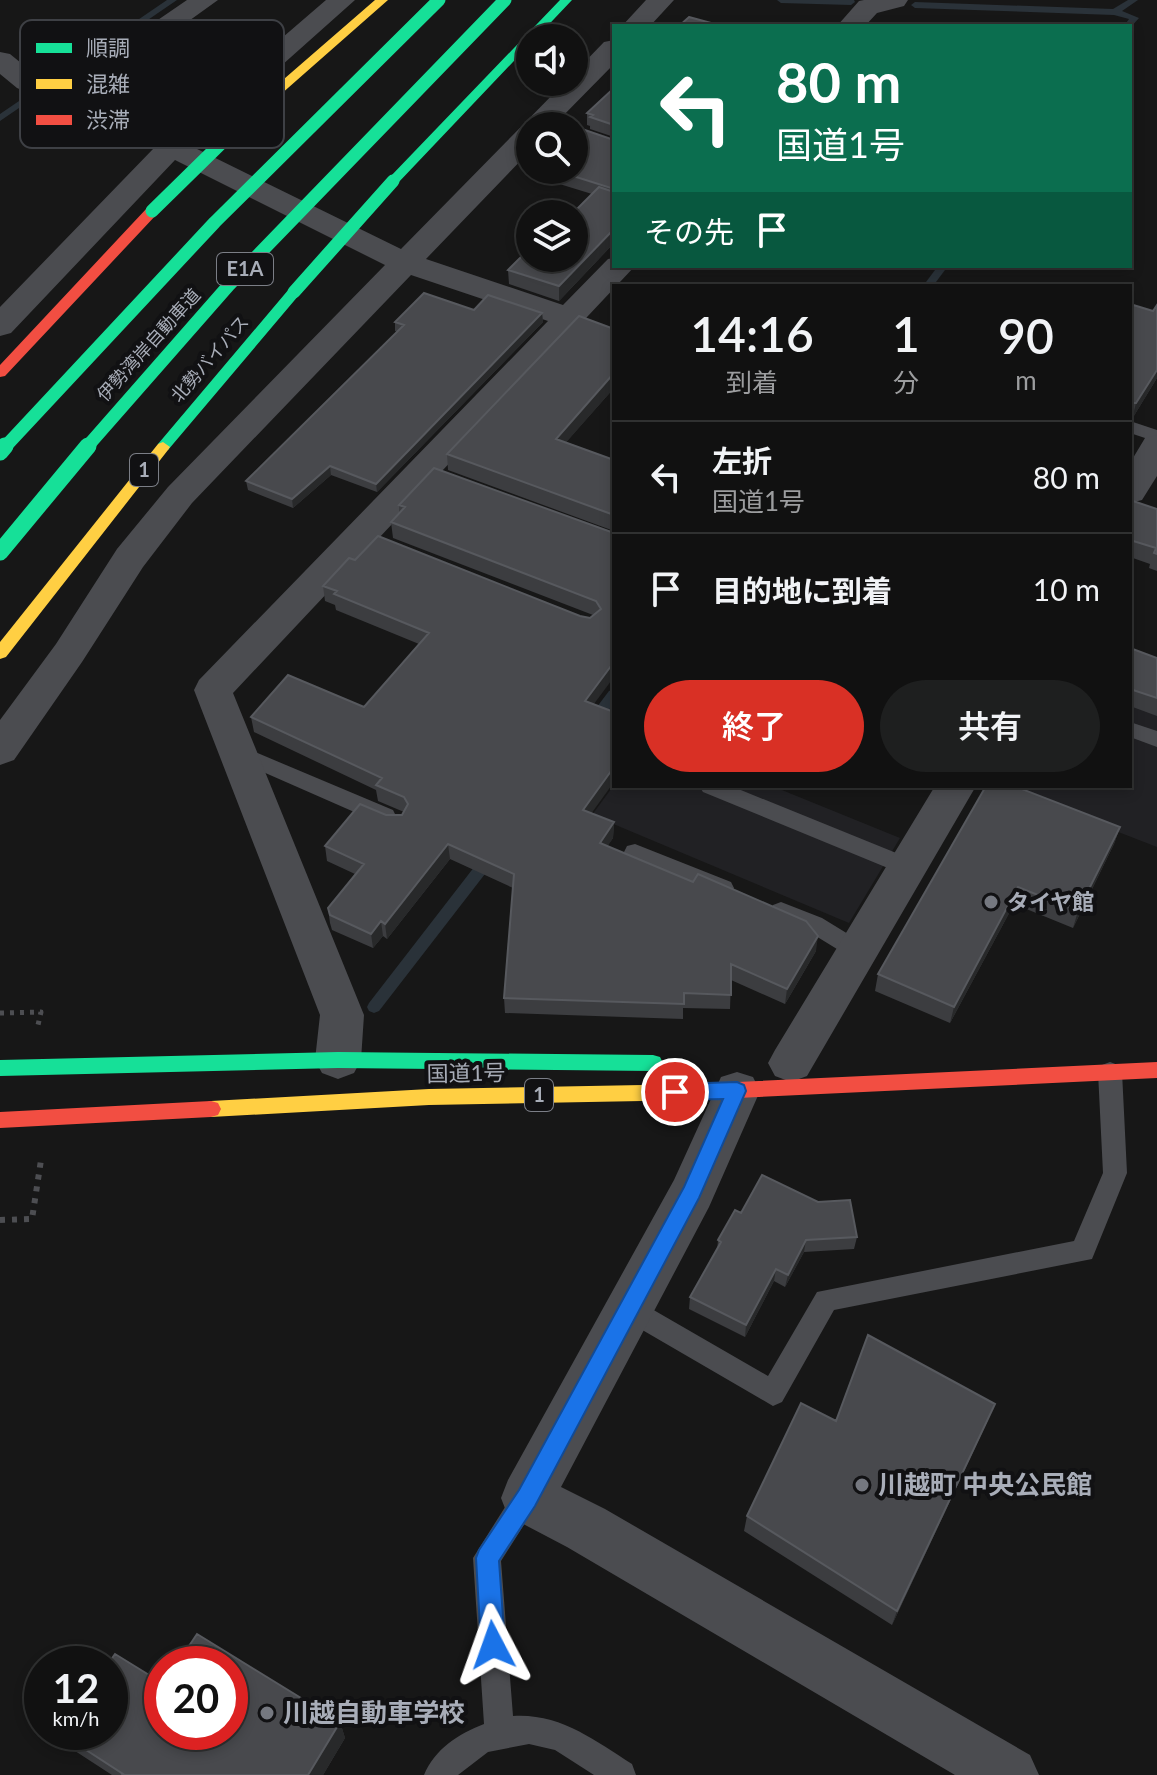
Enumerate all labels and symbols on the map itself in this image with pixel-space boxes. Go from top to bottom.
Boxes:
legend [20,20,284,148]
text: 順調 [86,34,130,61]
text: 混雑 [86,70,130,97]
text: 渋滞 [86,106,130,133]
road number: E1A [217,253,273,285]
street label: 伊勢湾岸自動車道 [92,283,205,405]
street label: 北勢バイパス [166,311,253,406]
road number: 1 [130,454,158,486]
place label: タイヤ館 [1007,888,1094,915]
marker: タイヤ館 [982,893,1000,911]
street label: 国道1号 [426,1058,506,1087]
pin [641,1058,709,1126]
road number: 1 [525,1079,553,1111]
place label: 川越町 中央公民館 [878,1468,1092,1500]
marker: 川越町 中央公民館 [853,1476,871,1494]
position arrow [451,1603,535,1687]
speed limit sign: 20 [144,1646,248,1750]
place label: 川越自動車学校 [283,1696,465,1728]
marker: 川越自動車学校 [258,1704,276,1722]

